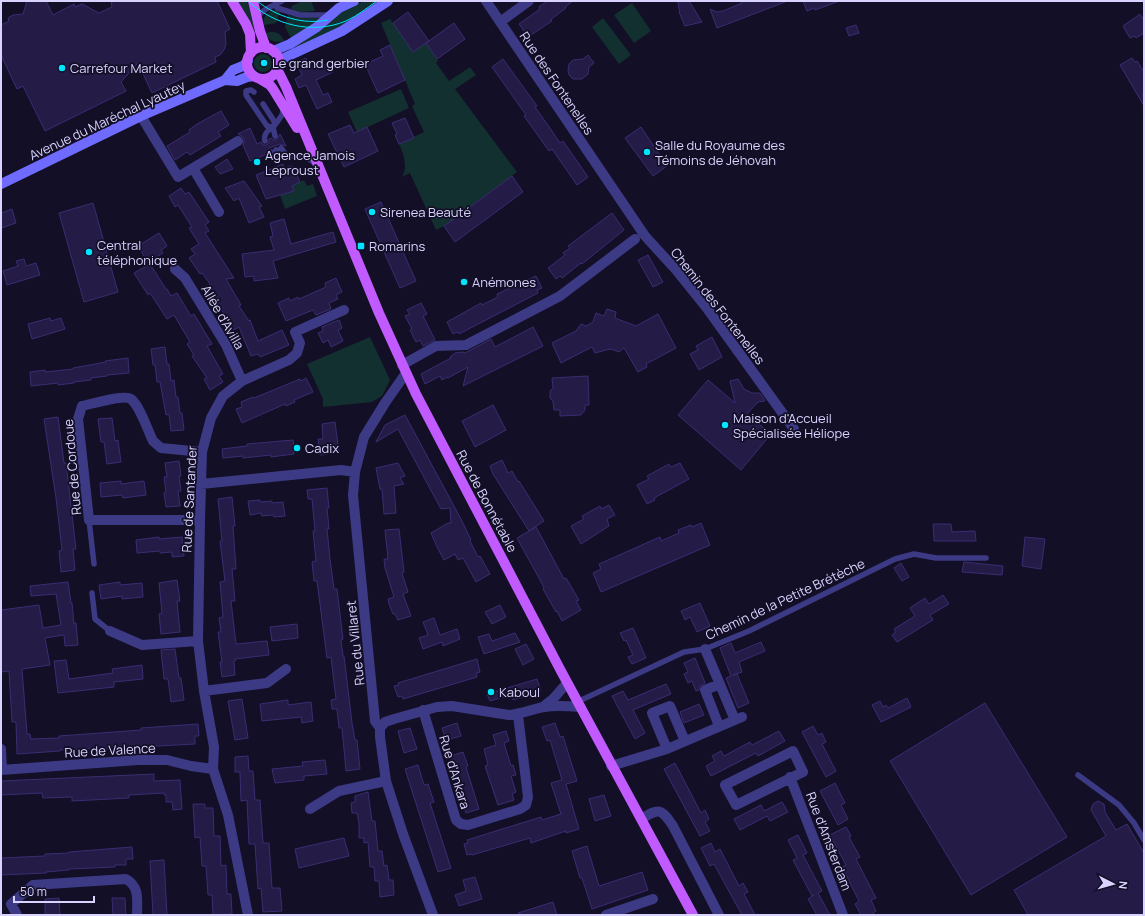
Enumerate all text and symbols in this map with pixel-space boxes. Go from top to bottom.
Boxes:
street label: Rue des Fontenelles [516,28,598,138]
place label: Le grand gerbier [272,54,369,72]
marker: Le grand gerbier [259,58,269,68]
place label: Carrefour Market [70,59,172,77]
marker: Carrefour Market [57,63,67,73]
street label: Avenue du Maréchal Lyautey [26,76,188,164]
place label: Salle du Royaume des Témoins de Jéhovah [655,136,785,169]
place label: Agence Jamois Leproust [265,146,355,179]
marker: Salle du Royaume des Témoins de Jéhovah [642,147,652,157]
marker: Agence Jamois Leproust [252,157,262,167]
place label: Sirenea Beauté [380,203,472,221]
marker: Sirenea Beauté [367,207,377,217]
place label: Central téléphonique [97,236,178,269]
place label: Romarins [369,237,426,255]
marker: Romarins [356,241,366,251]
street label: Chemin des Fontenelles [667,244,769,368]
marker: Central téléphonique [84,247,94,257]
place label: Anémones [472,273,536,291]
marker: Anémones [459,277,469,287]
street label: Allée d'Avilla [197,281,249,353]
place label: Maison d'Accueil Spécialisée Héliope [733,409,850,442]
street label: Rue de Cordoue [59,418,85,516]
marker: Maison d'Accueil Spécialisée Héliope [720,420,730,430]
place label: Cadix [305,439,339,457]
marker: Cadix [292,443,302,453]
street label: Rue de Santander [177,445,201,553]
street label: Rue de Bonnétable [452,447,522,556]
street label: Chemin de la Petite Brétèche [702,554,868,644]
street label: Rue du Villaret [342,600,368,686]
place label: Kaboul [499,683,540,701]
marker: Kaboul [486,687,496,697]
street label: Rue d'Ankara [435,733,475,811]
street label: Rue de Valence [64,739,156,761]
street label: Rue d'Amsterdam [802,789,856,893]
north arrow [1093,864,1133,904]
scale bar [14,878,94,904]
text: N [1116,880,1131,890]
text: 50 m [20,883,47,900]

